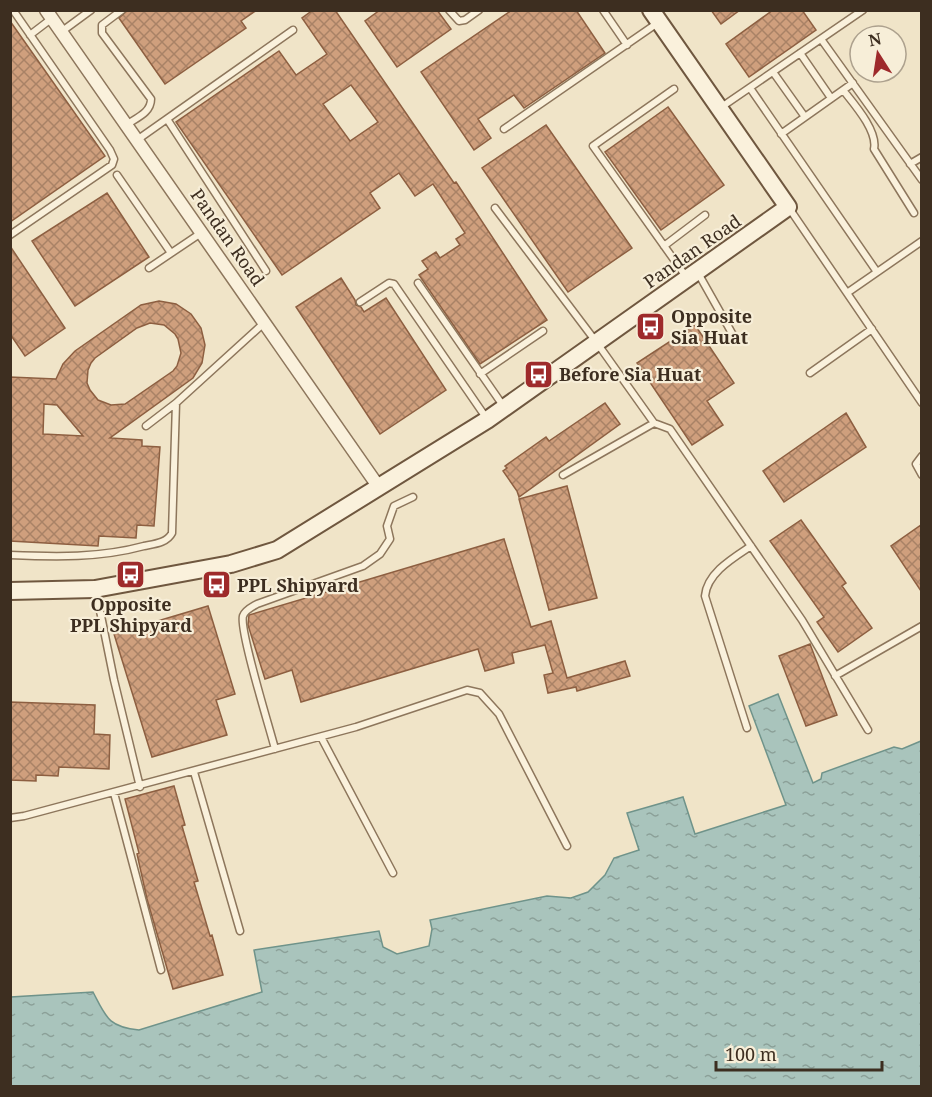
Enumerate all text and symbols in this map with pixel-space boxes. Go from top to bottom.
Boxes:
north arrow [848,24,908,84]
text: N [866,27,884,51]
street label: Pandan Road [186,184,270,290]
street label: Pandan Road [639,209,745,293]
place label: Opposite Sia Huat [671,304,752,349]
bus stop icon: Opposite Sia Huat [634,310,666,342]
bus stop icon: Before Sia Huat [522,358,554,390]
place label: Before Sia Huat [559,362,701,386]
bus stop icon: Opposite PPL Shipyard [115,559,147,591]
bus stop icon: PPL Shipyard [200,569,232,601]
place label: PPL Shipyard [237,573,359,597]
place label: Opposite PPL Shipyard [70,592,192,637]
scale bar [716,1034,882,1072]
text: 100 m [725,1042,777,1066]

